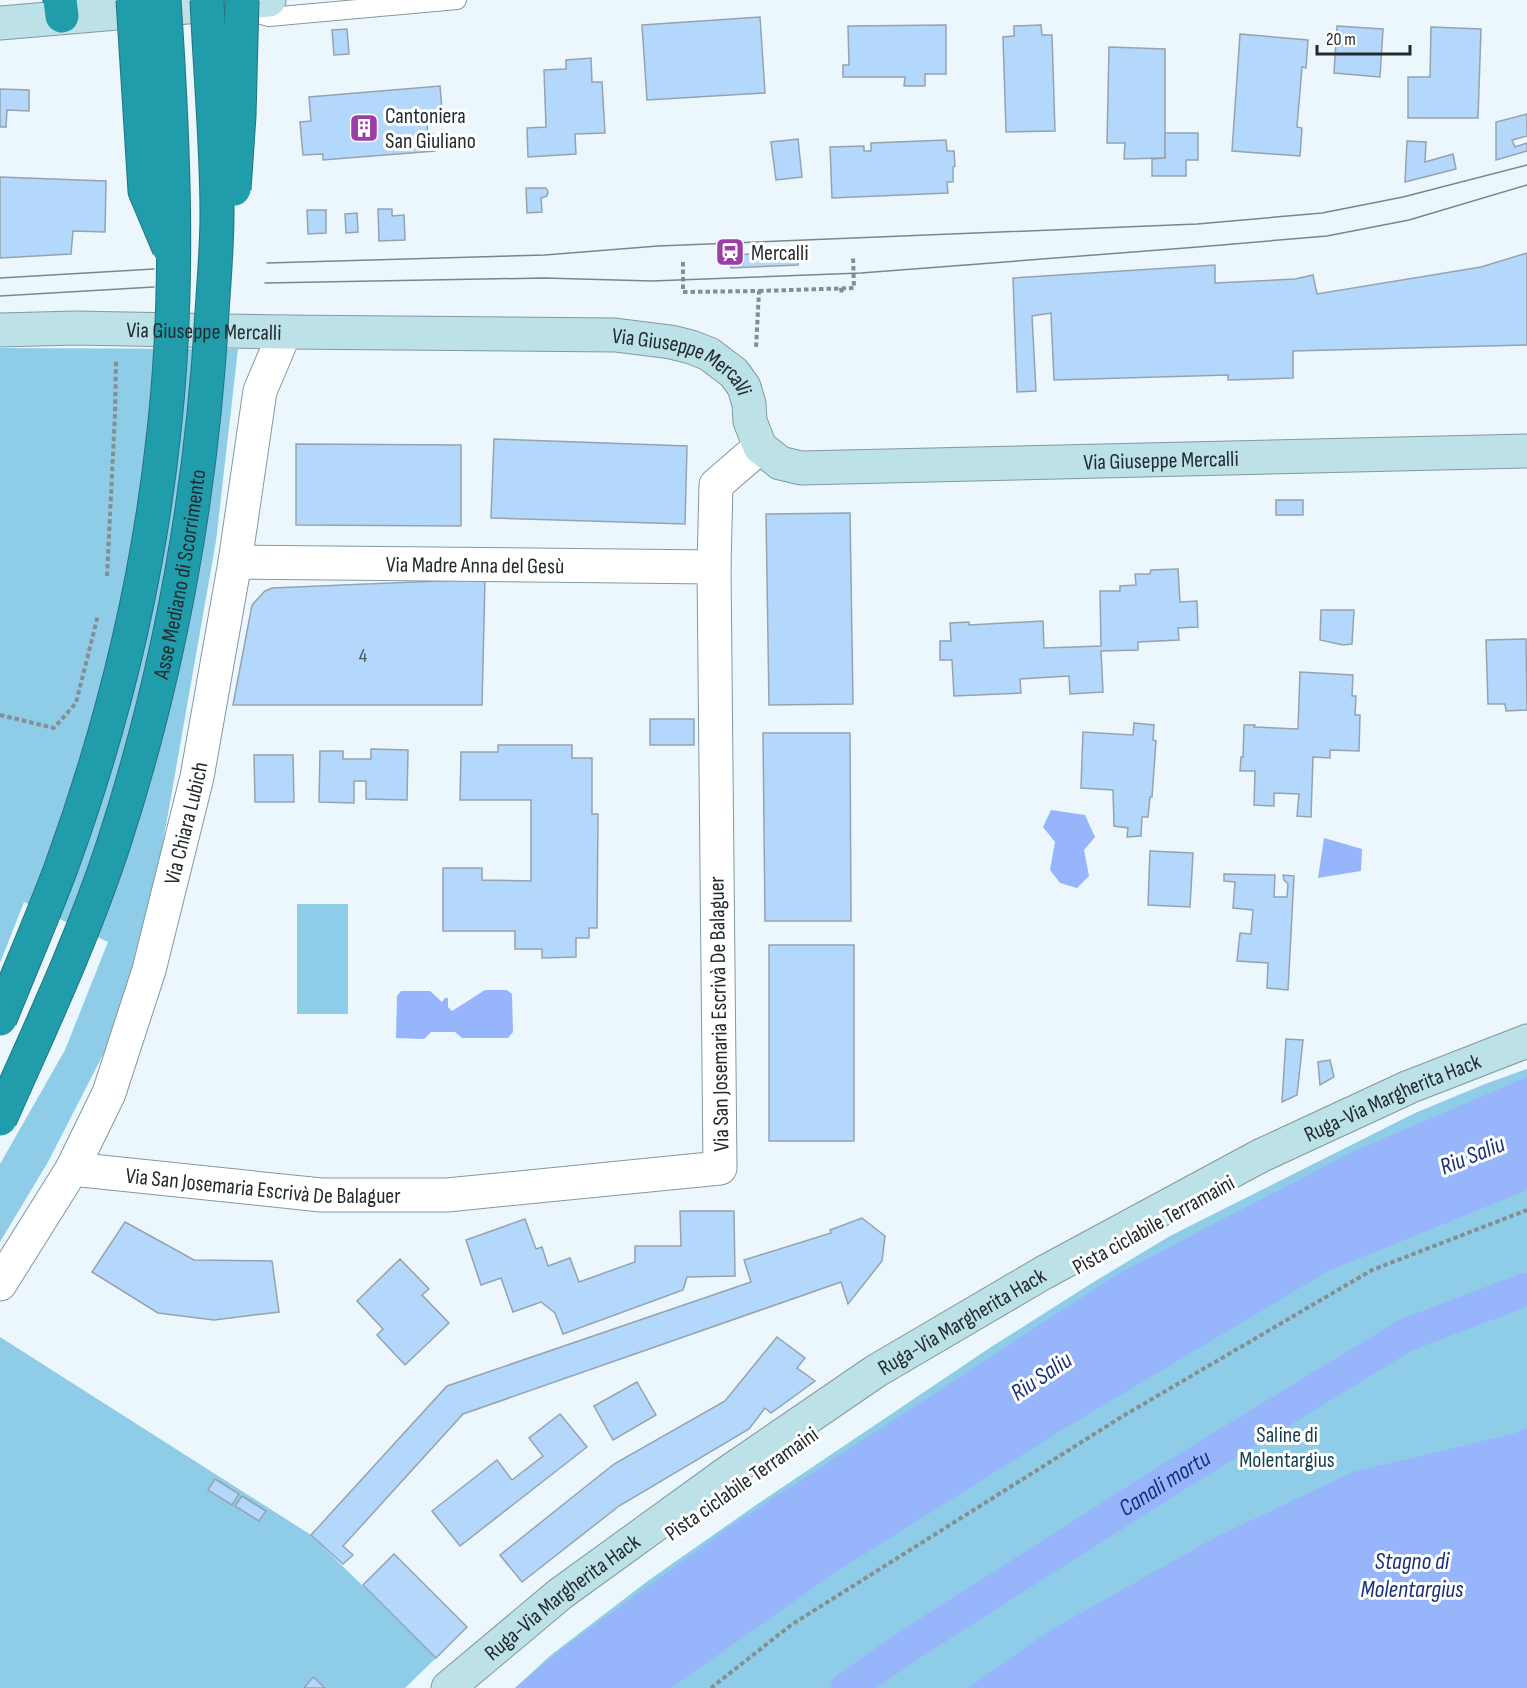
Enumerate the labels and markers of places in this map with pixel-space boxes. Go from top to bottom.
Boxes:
place label: Cantoniera San Giuliano [385,103,476,155]
building icon: Cantoniera San Giuliano [348,112,380,144]
station icon: Mercalli [714,236,746,268]
place label: Mercalli [751,240,809,267]

